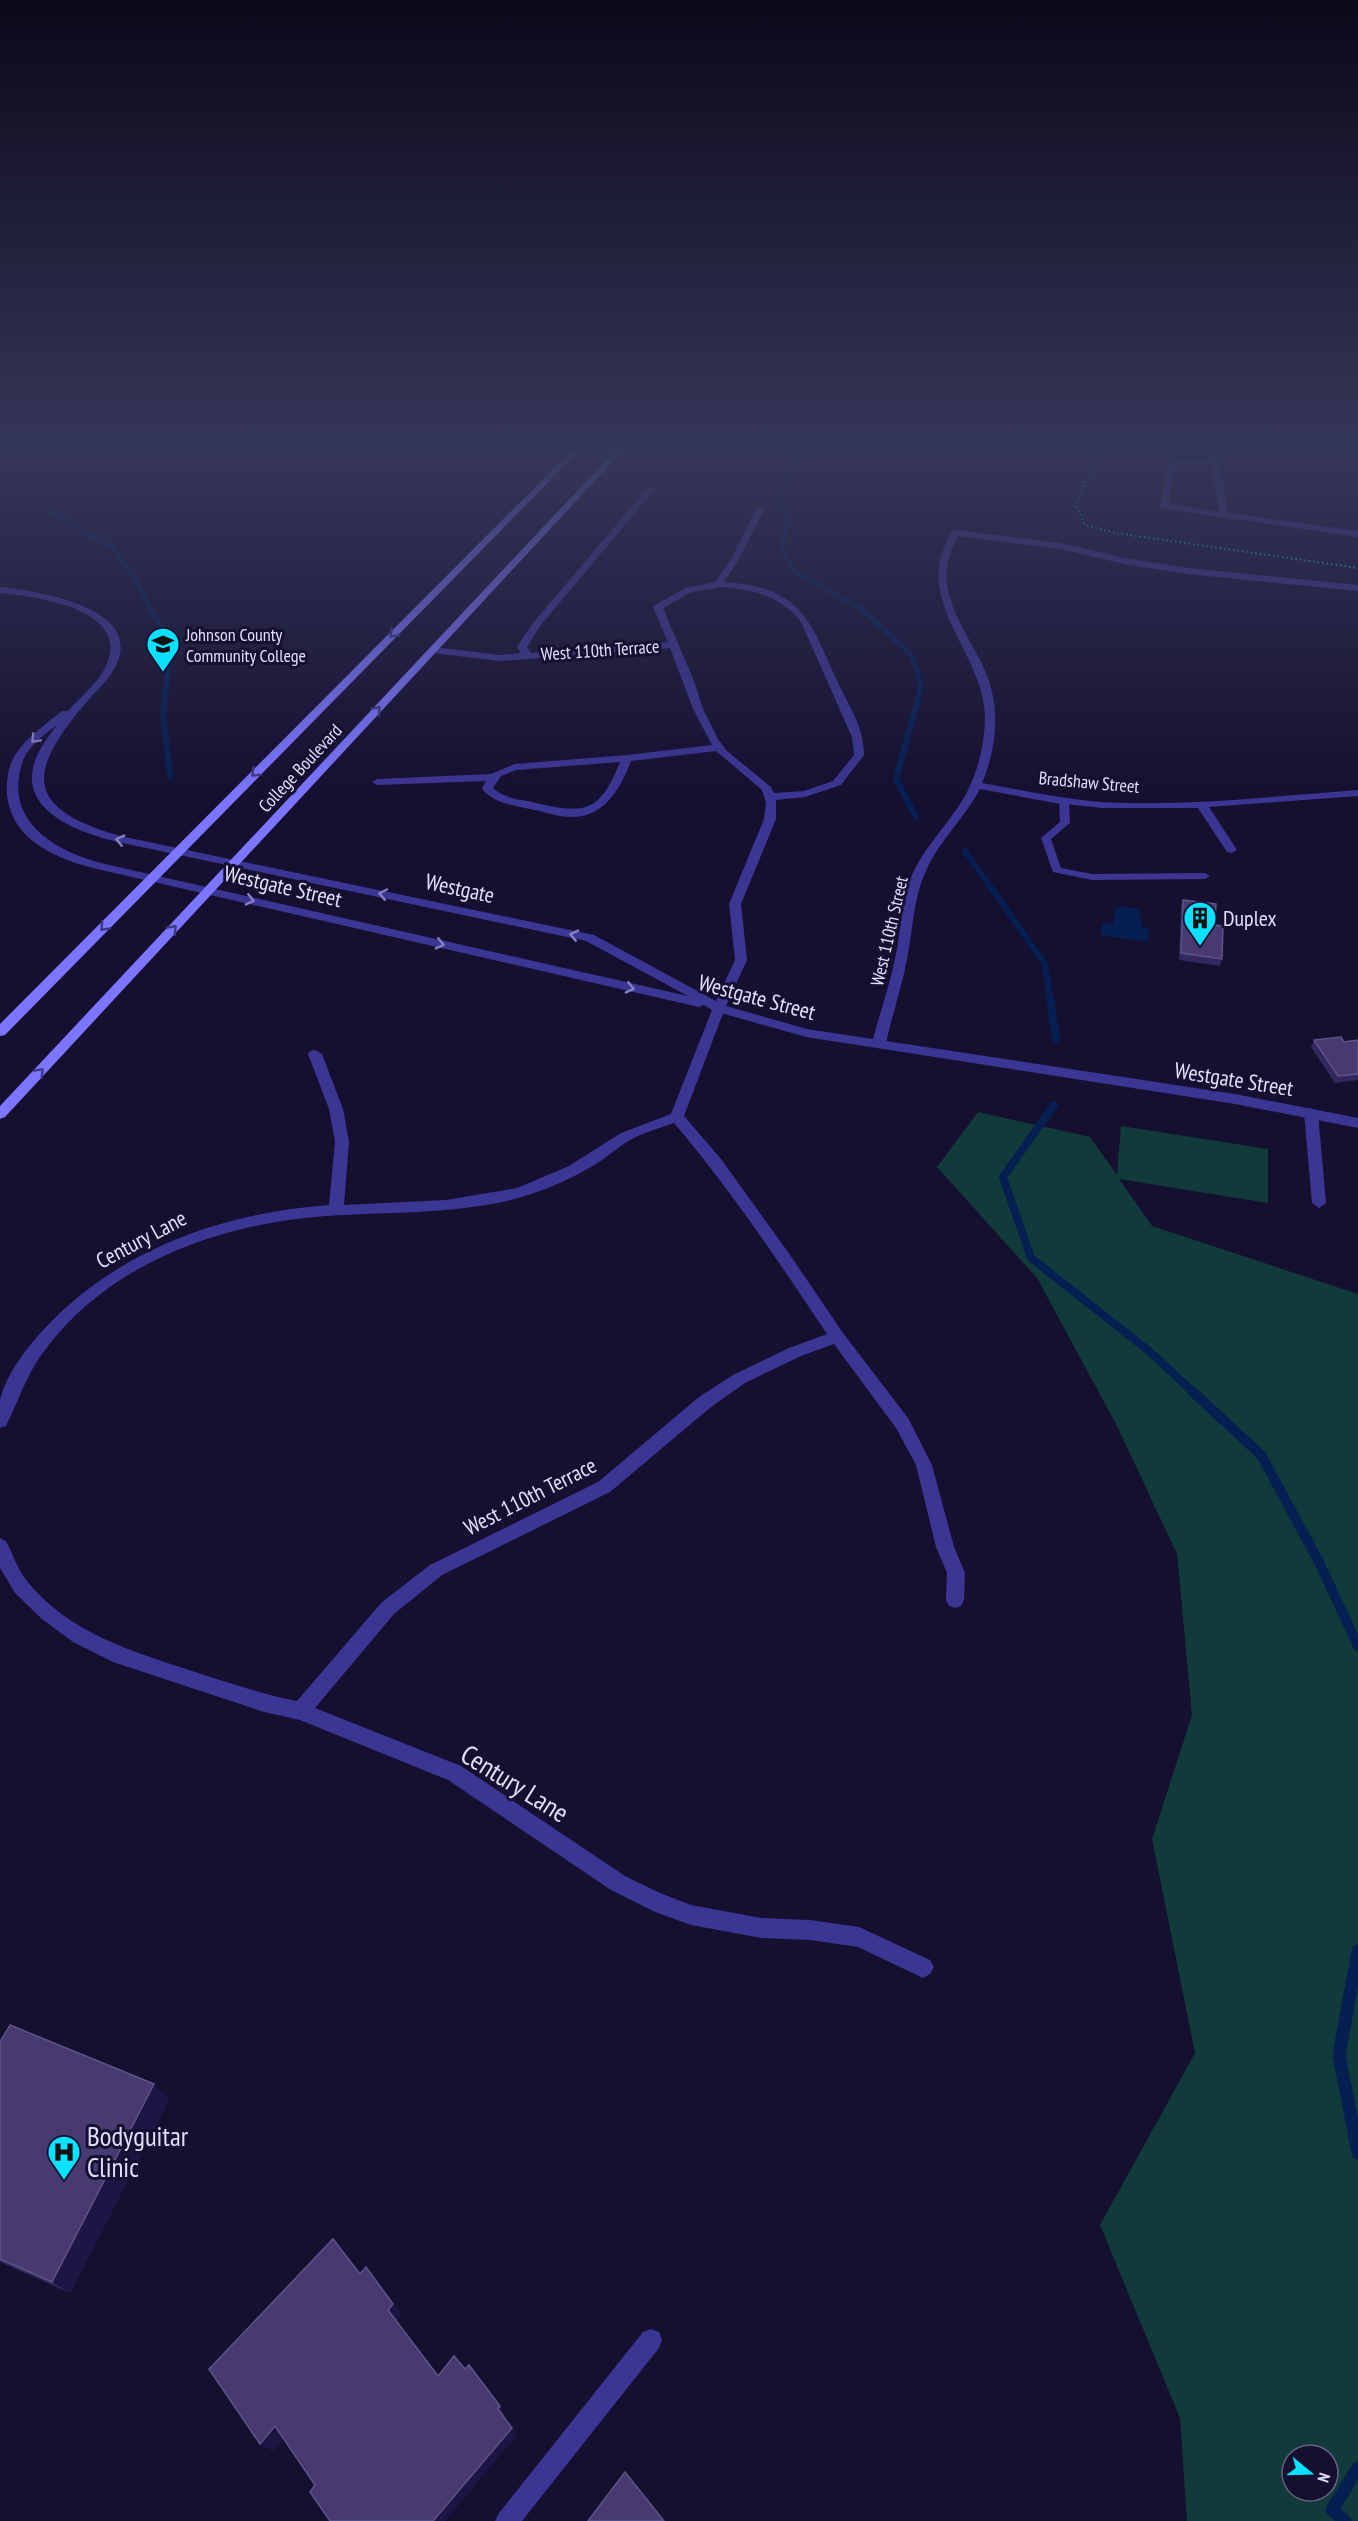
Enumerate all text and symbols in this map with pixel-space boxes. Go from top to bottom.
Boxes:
place label: Johnson County Community College [185,623,306,667]
school or university icon: Johnson County Community College [145,626,181,673]
one-way arrow [389,627,400,638]
street label: West 110th Terrace [540,634,660,666]
one-way arrow [370,706,381,717]
street label: College Boulevard [253,719,347,817]
one-way arrow [31,732,42,742]
one-way arrow [252,765,263,776]
street label: Bradshaw Street [1038,766,1140,798]
one-way arrow [115,834,125,847]
street label: Westgate Street [221,859,345,913]
street label: Westgate [423,867,497,909]
street label: West 110th Street [865,874,913,988]
one-way arrow [378,888,388,901]
one-way arrow [245,893,255,906]
building icon: Duplex [1182,900,1218,947]
place label: Duplex [1223,904,1277,932]
one-way arrow [100,919,111,930]
one-way arrow [166,926,177,936]
one-way arrow [569,929,579,942]
one-way arrow [435,936,445,949]
street label: Westgate Street [695,968,819,1026]
one-way arrow [625,980,635,993]
street label: Westgate Street [1173,1056,1295,1102]
one-way arrow [33,1068,44,1078]
street label: Century Lane [91,1204,191,1274]
street label: West 110th Terrace [459,1451,601,1541]
street label: Century Lane [455,1737,575,1829]
place label: Bodyguitar Clinic [87,2119,189,2184]
hospital icon: Bodyguitar Clinic [46,2134,82,2181]
north arrow [1280,2443,1340,2503]
text: N [1313,2471,1335,2485]

